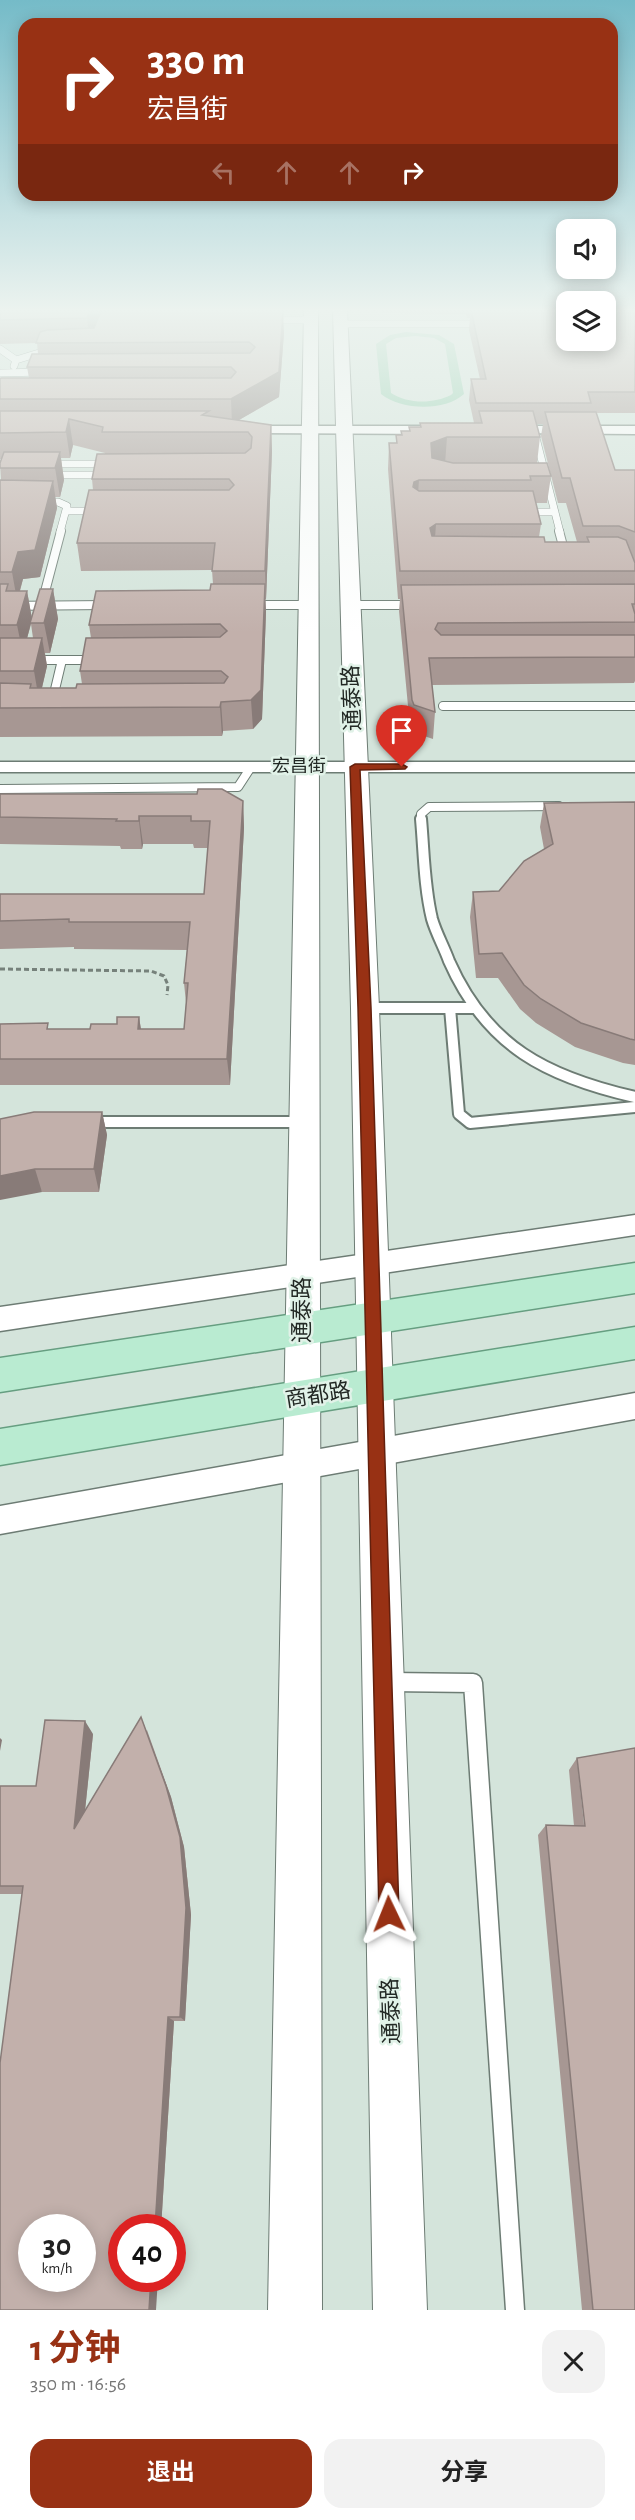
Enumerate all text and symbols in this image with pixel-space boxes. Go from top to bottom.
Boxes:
text: 330 m [147,40,245,82]
icon: right [48,42,126,120]
text: 宏昌街 [147,96,228,123]
icon: left [207,156,240,189]
icon: ahead [270,156,303,189]
icon: ahead [333,156,366,189]
icon: right [396,156,429,189]
map controls [556,219,616,351]
button: sound [556,219,616,279]
button: layers [556,291,616,351]
street label: 通泰路 [339,665,364,731]
pin [376,705,427,767]
icon: arrive [385,714,418,747]
street label: 宏昌街 [272,756,326,776]
street label: 通泰路 [290,1277,313,1343]
street label: 商都路 [284,1378,352,1411]
position arrow [357,1882,421,1946]
street label: 通泰路 [378,1978,403,2044]
speed limit sign: 40 [108,2214,186,2292]
text: 30 [43,2231,71,2261]
text: km/h [42,2261,72,2276]
button: close [542,2330,605,2393]
text: 1 分钟 [30,2331,120,2367]
text: 350 m · 16:56 [30,2374,126,2394]
button: 退出 [30,2439,312,2508]
button: 分享 [324,2439,605,2508]

